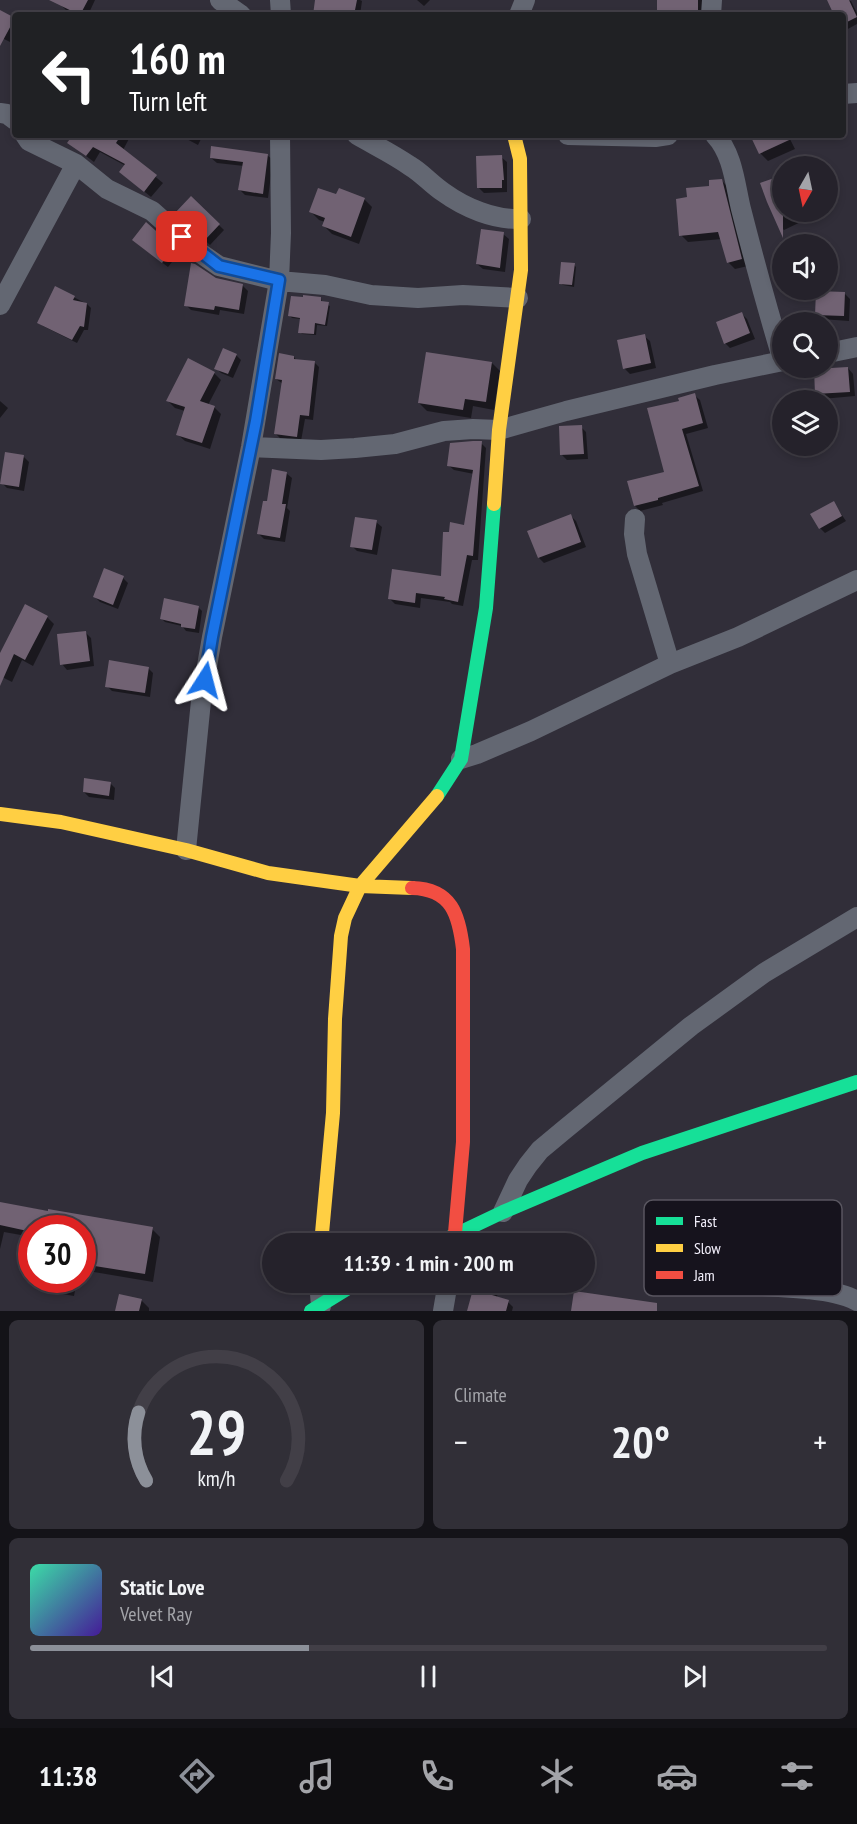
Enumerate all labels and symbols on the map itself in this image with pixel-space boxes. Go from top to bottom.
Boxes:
north arrow [772,156,838,222]
pin [156,211,207,262]
position arrow [173,648,237,712]
legend [644,1200,842,1296]
text: Fast [694,1211,717,1231]
speed limit sign: 30 [18,1215,96,1293]
text: Slow [694,1238,721,1258]
text: Jam [693,1265,715,1285]

